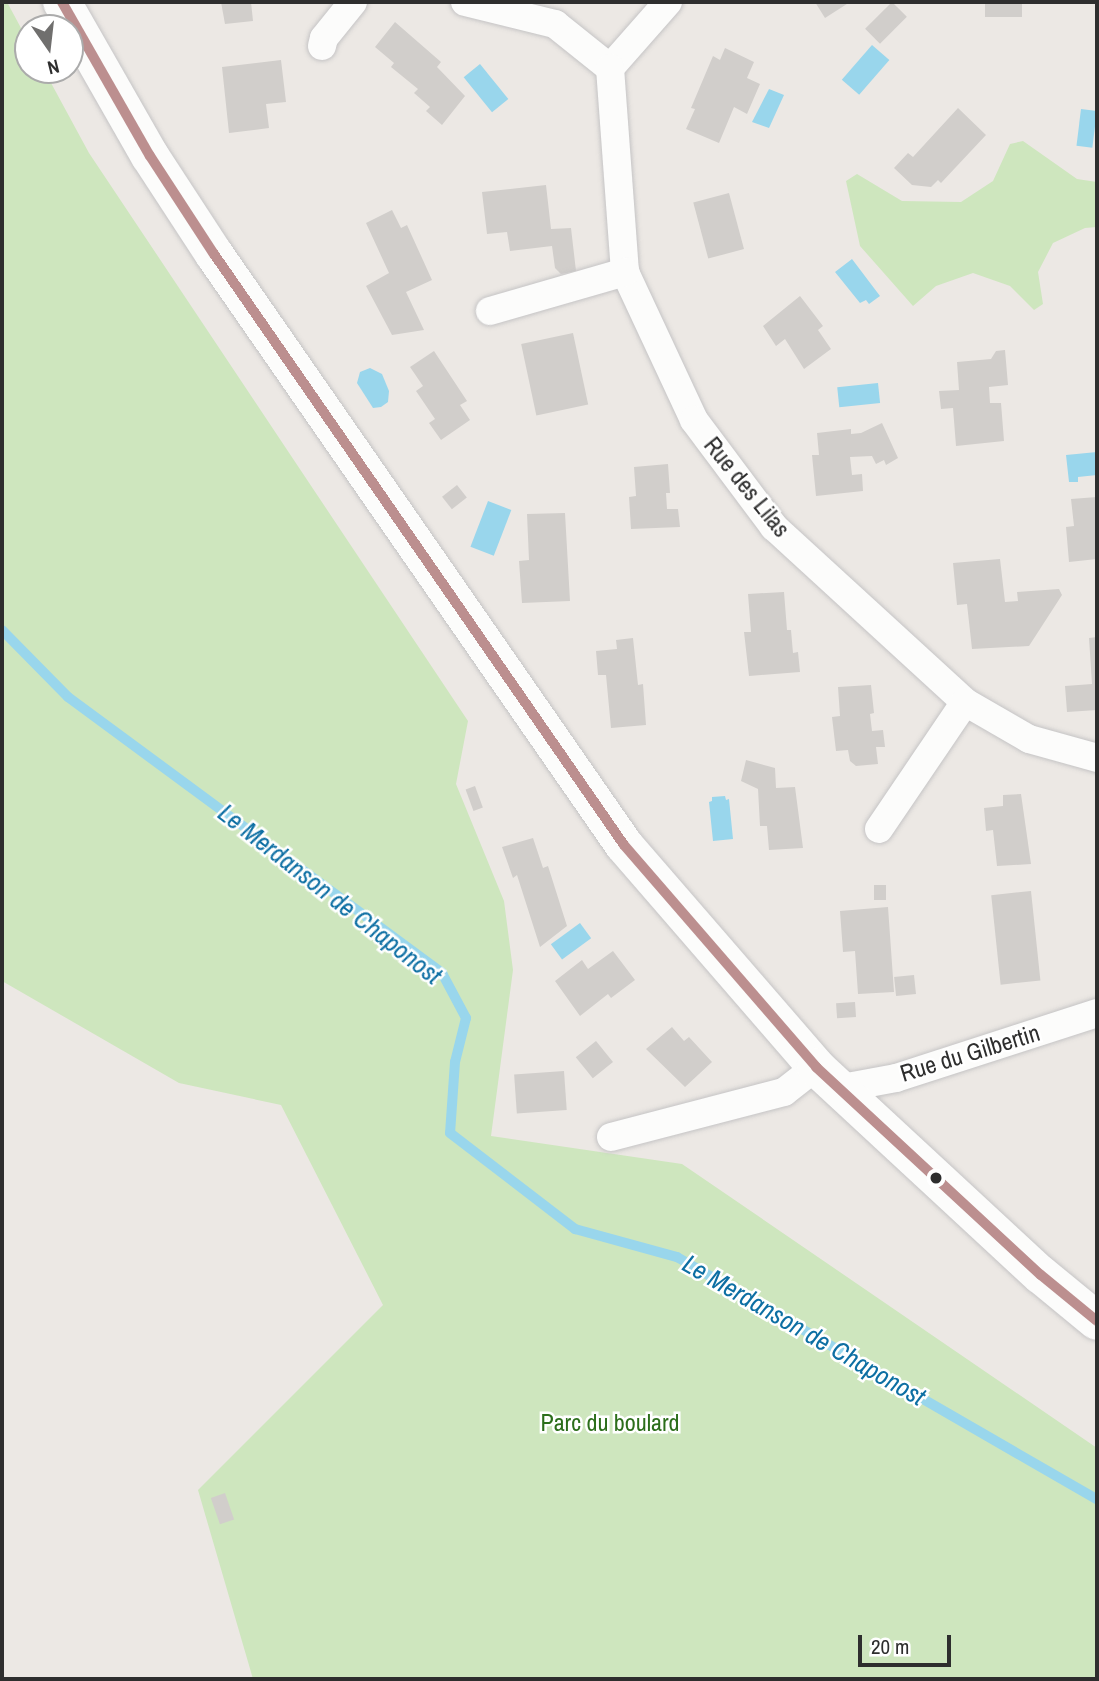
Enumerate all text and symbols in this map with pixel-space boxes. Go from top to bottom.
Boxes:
north arrow [14,14,84,84]
text: N [45,53,62,81]
street label: Rue des Lilas [698,431,796,543]
water label: Le Merdanson de Chaponost [212,797,448,991]
street label: Rue du Gilbertin [897,1018,1043,1088]
unlabelled marker [929,1171,943,1185]
water label: Le Merdanson de Chaponost [677,1248,931,1412]
park label: Parc du boulard [541,1409,679,1437]
scale bar [861,1622,954,1666]
text: 20 m [871,1632,909,1661]

